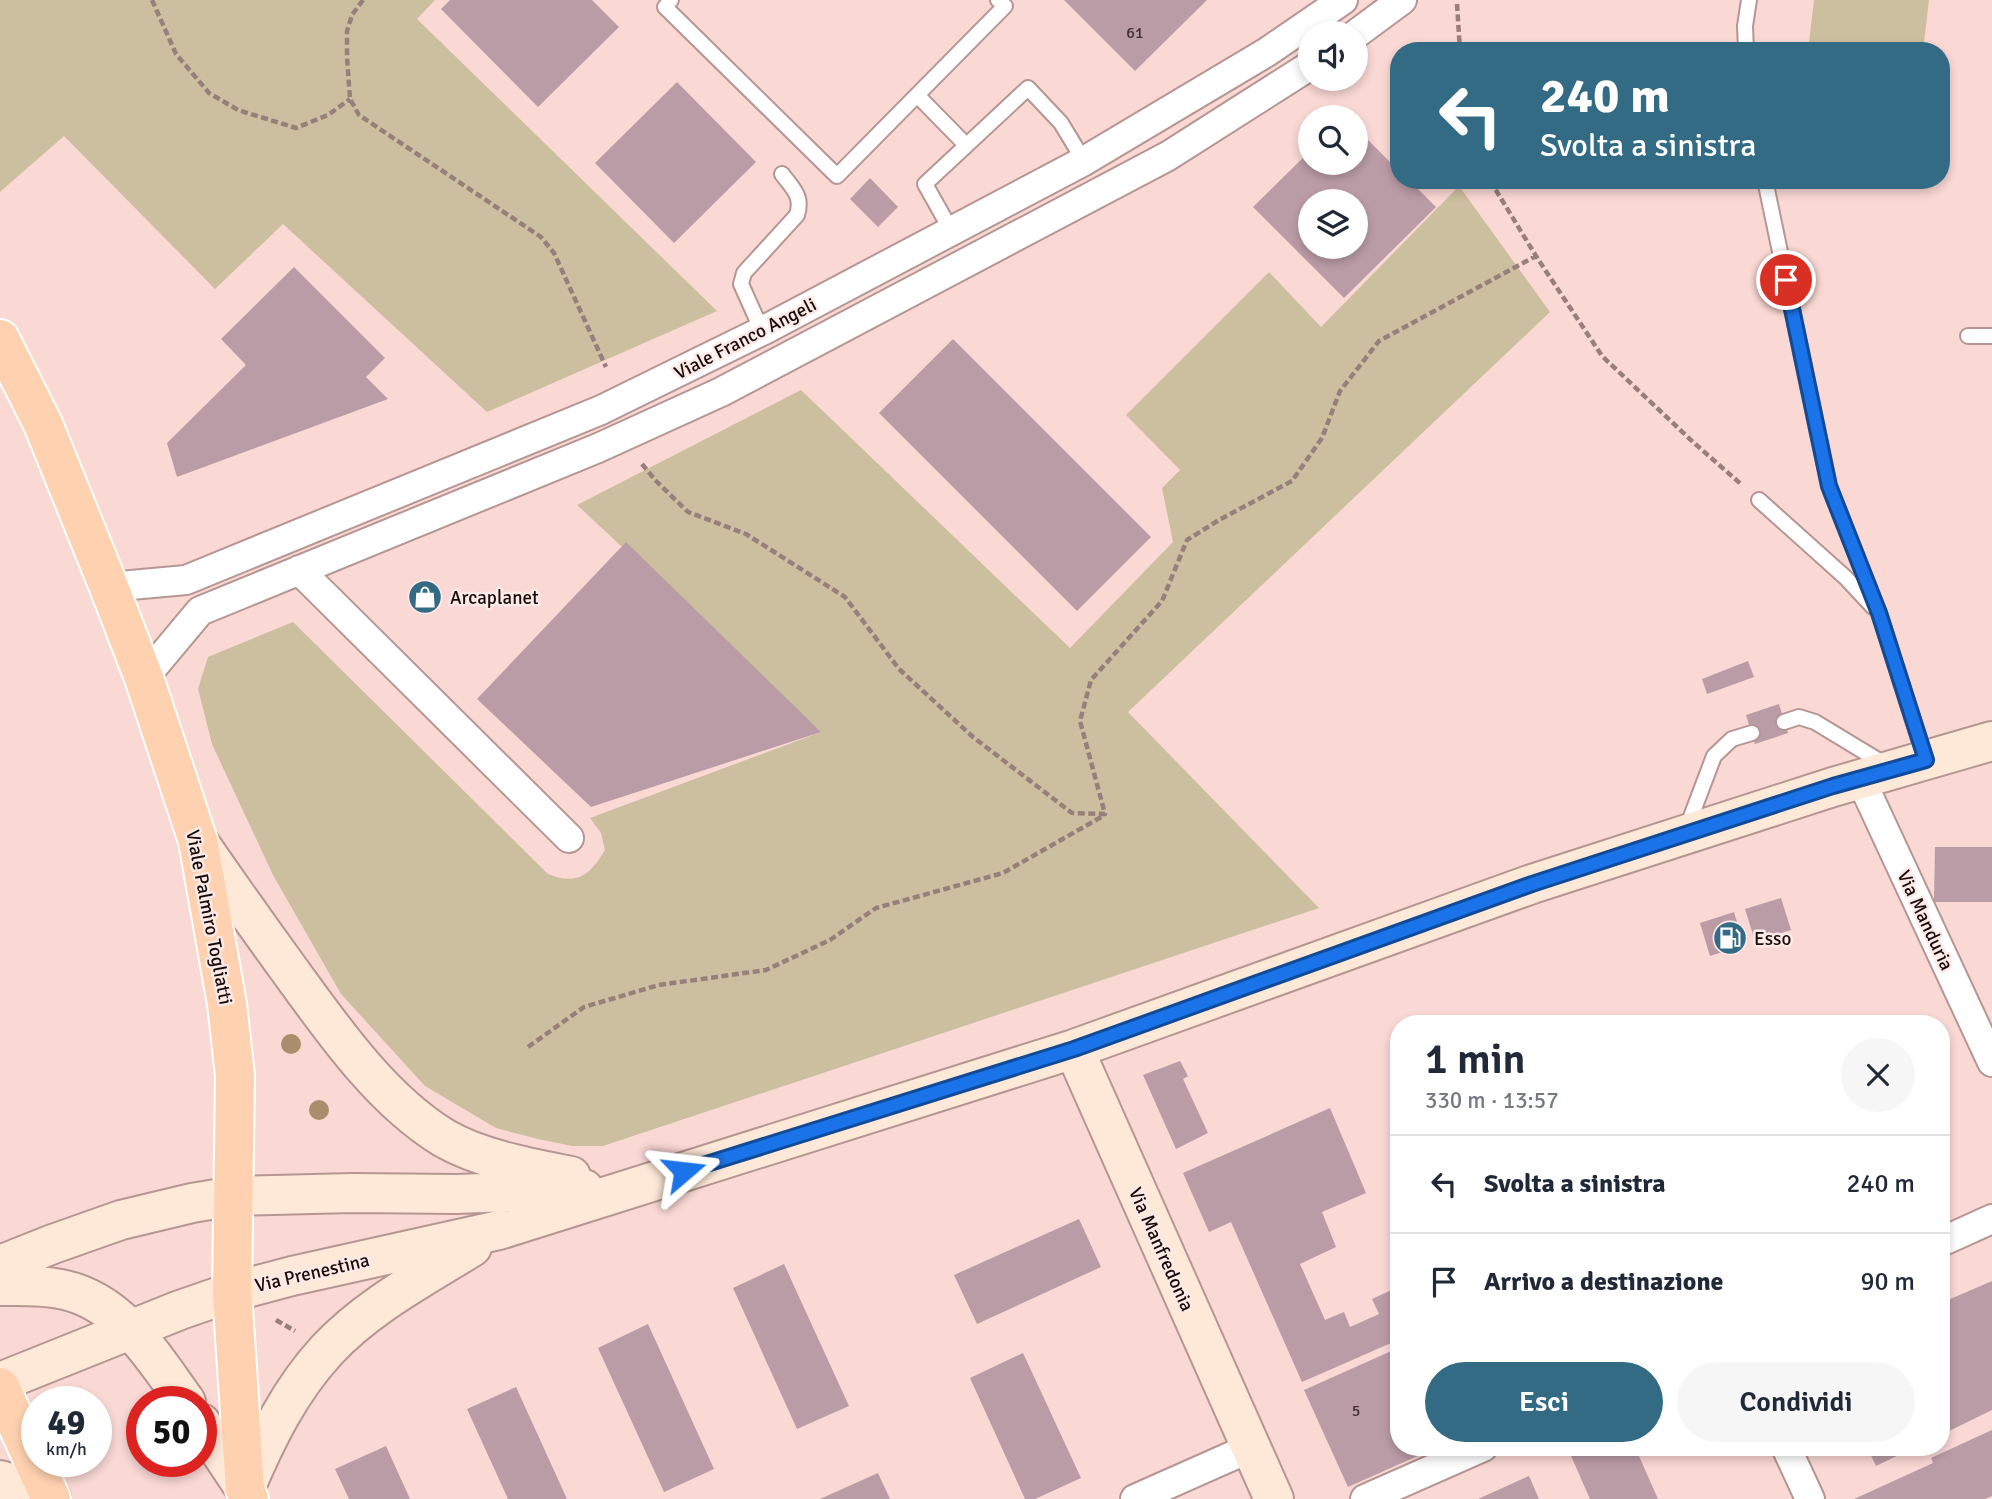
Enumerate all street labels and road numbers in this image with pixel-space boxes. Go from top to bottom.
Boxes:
street label: Viale Franco Angeli [670,293,820,385]
street label: Viale Palmiro Togliatti [180,828,238,1007]
street label: Via Manduria [1891,867,1959,974]
street label: Via Manfredonia [1123,1184,1199,1315]
street label: Via Prenestina [253,1248,372,1298]

